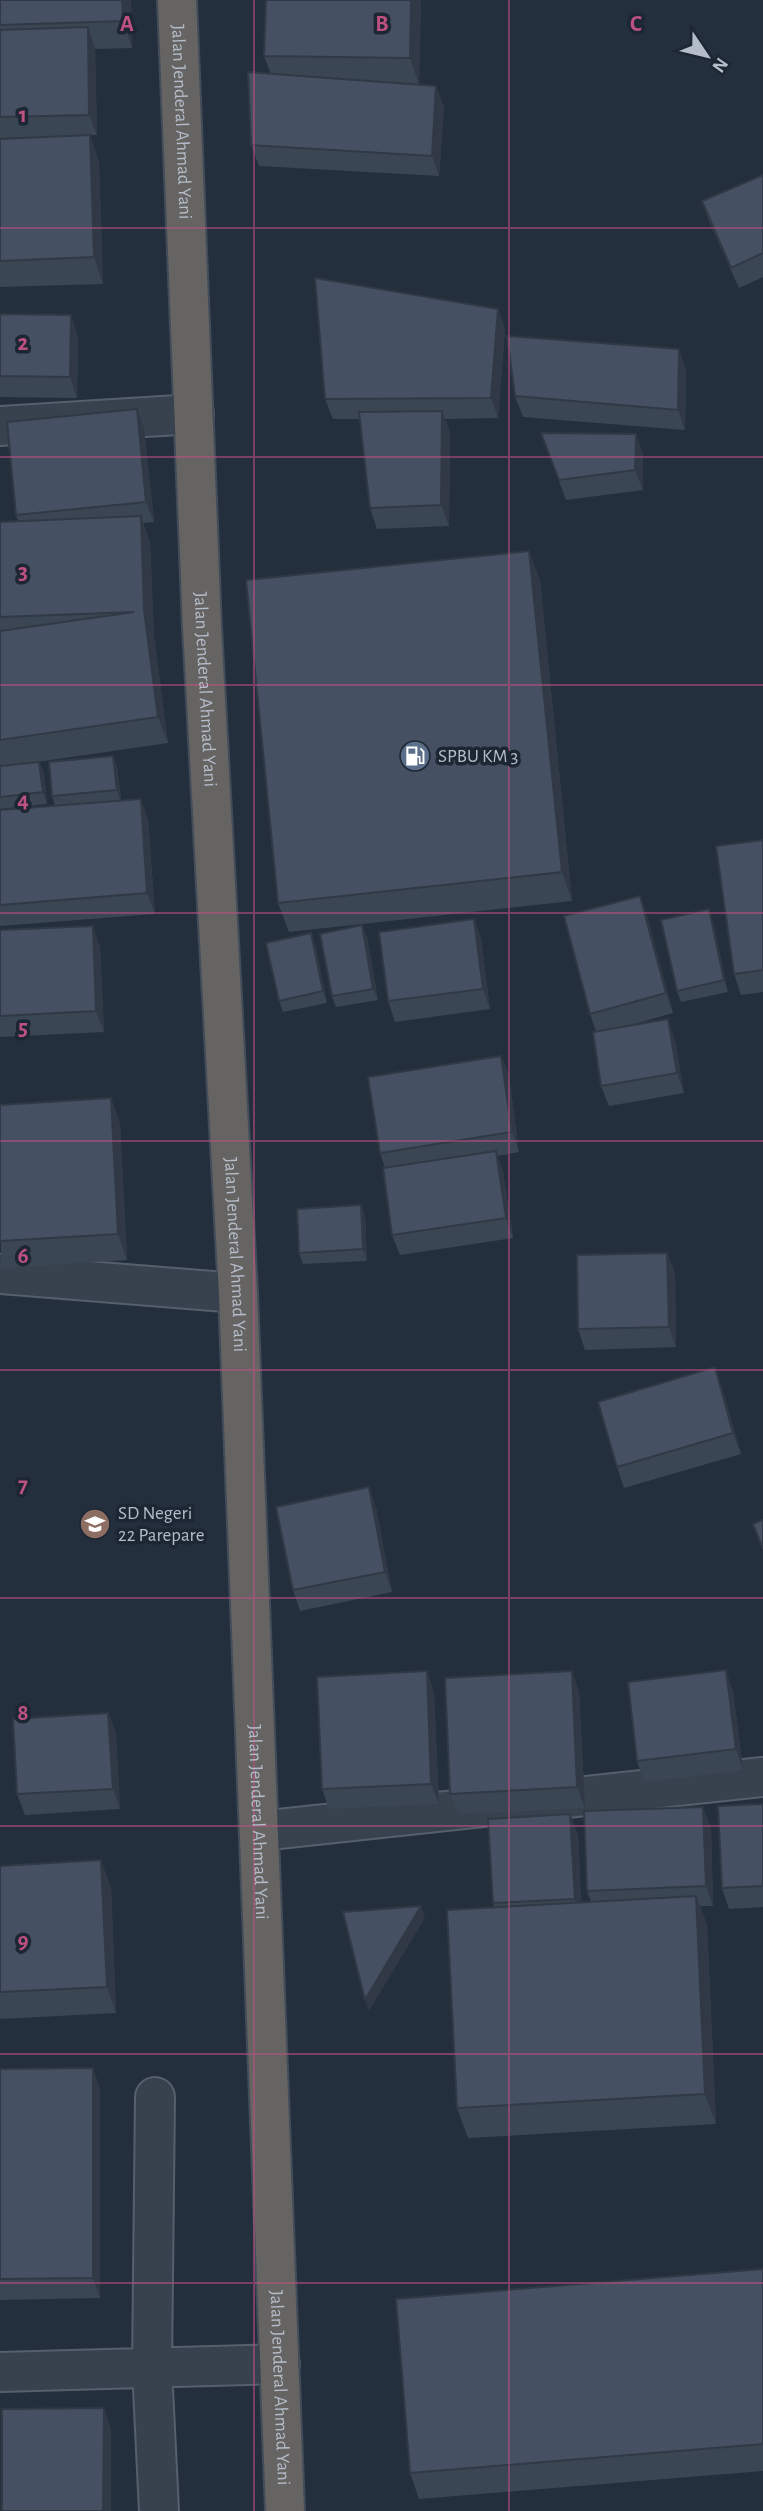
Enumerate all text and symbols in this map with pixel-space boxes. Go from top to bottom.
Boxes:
text: A [120,13,134,36]
text: B [375,13,389,36]
text: C [630,13,642,36]
north arrow [672,21,742,91]
street label: Jalan Jenderal Ahmad Yani [168,24,195,220]
text: N [708,54,731,76]
text: 1 [19,104,27,127]
text: 2 [18,332,29,355]
text: 3 [18,561,28,584]
street label: Jalan Jenderal Ahmad Yani [191,591,220,787]
fuel station icon: SPBU KM 3 [398,739,432,773]
place label: SPBU KM 3 [438,747,518,766]
text: 4 [17,789,29,812]
text: 5 [18,1017,28,1040]
street label: Jalan Jenderal Ahmad Yani [221,1157,250,1353]
text: 6 [17,1245,29,1268]
text: 7 [18,1474,28,1497]
place label: SD Negeri 22 Parepare [118,1504,204,1545]
school or university icon: SD Negeri 22 Parepare [78,1507,112,1541]
text: 8 [17,1702,29,1725]
street label: Jalan Jenderal Ahmad Yani [245,1724,272,1920]
text: 9 [17,1930,29,1953]
street label: Jalan Jenderal Ahmad Yani [267,2290,294,2486]

